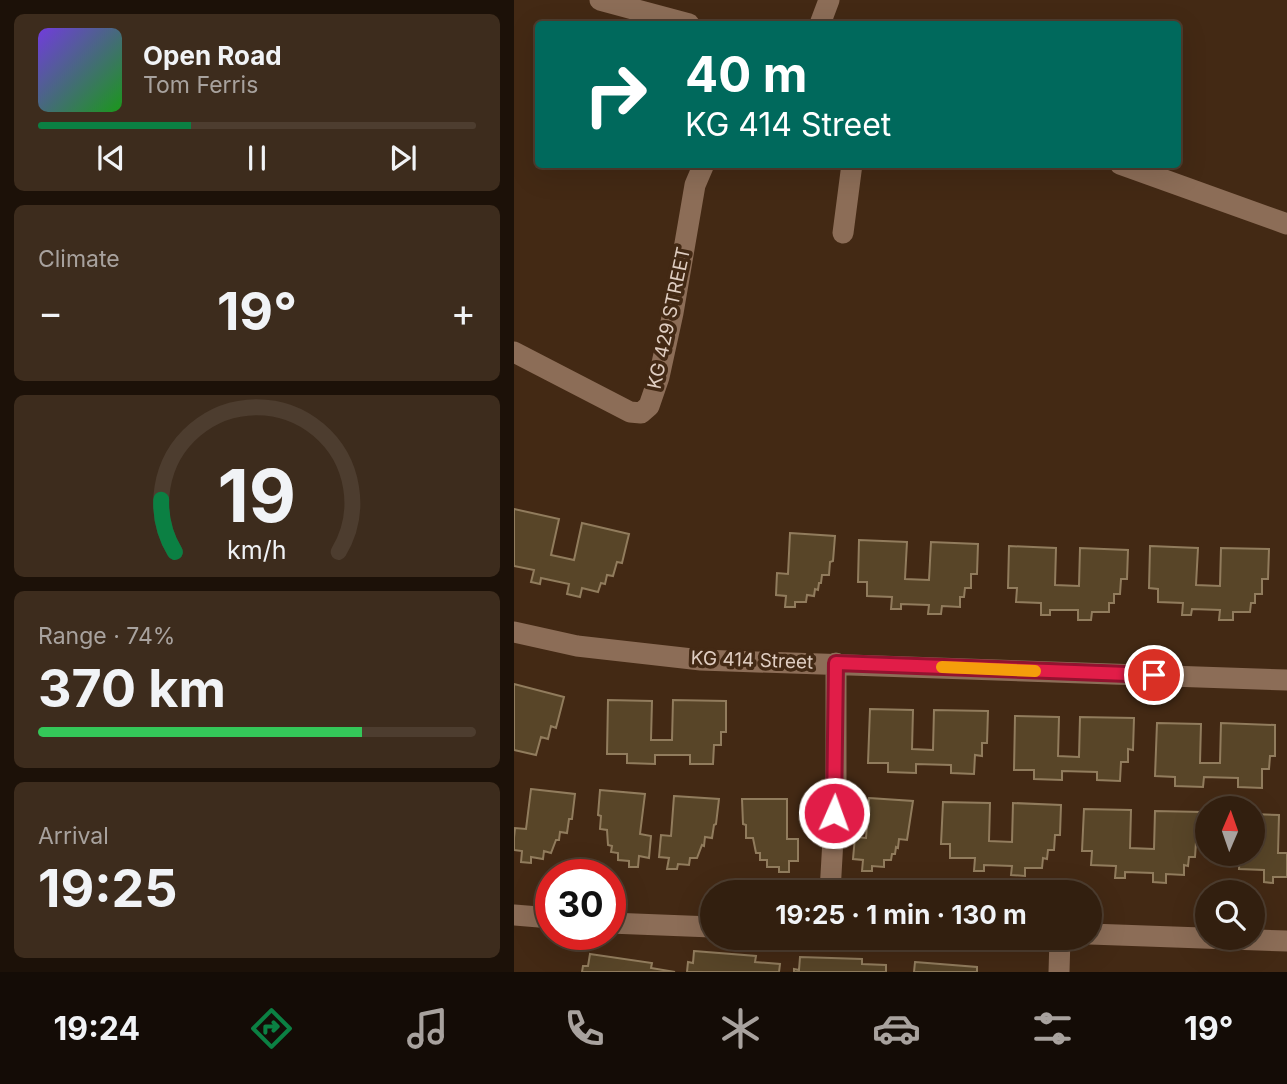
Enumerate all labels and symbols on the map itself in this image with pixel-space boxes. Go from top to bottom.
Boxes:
street label: KG 429 STREET [643,245,695,391]
pin [1124,645,1184,705]
street label: KG 414 Street [690,646,814,674]
position arrow [797,776,871,850]
north arrow [1195,796,1265,866]
speed limit sign: 30 [535,859,626,950]

